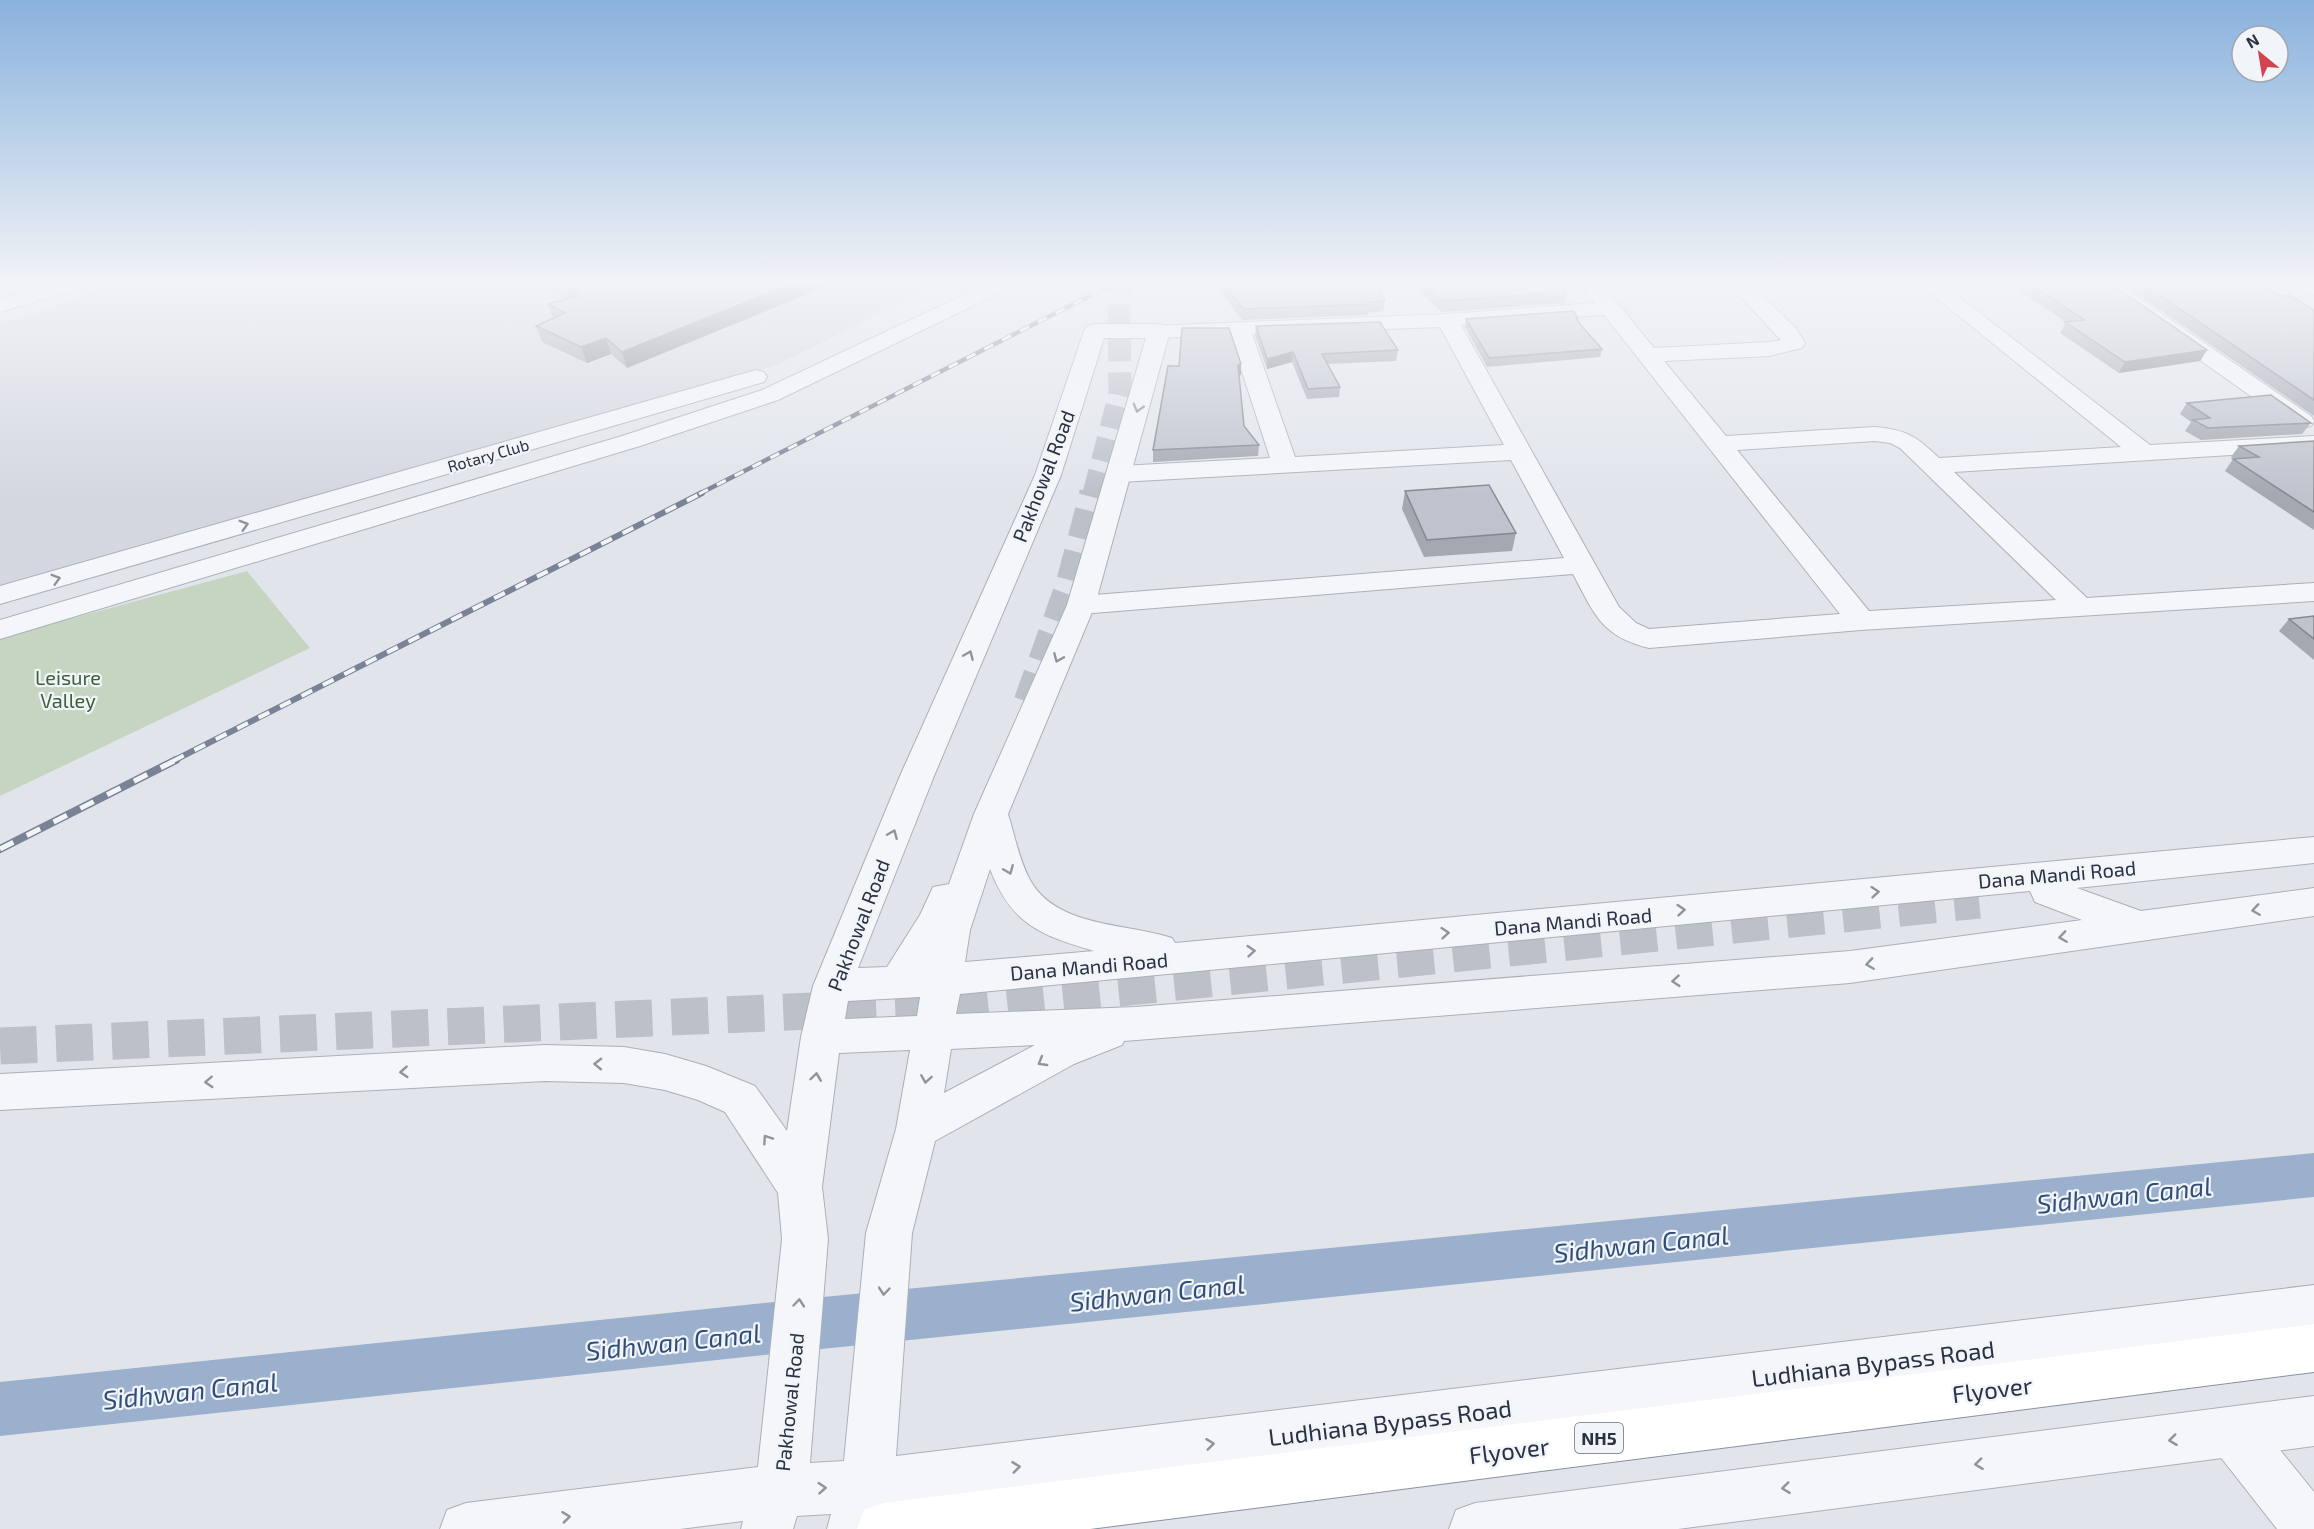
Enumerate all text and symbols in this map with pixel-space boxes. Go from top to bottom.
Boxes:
north arrow [2230,24,2290,84]
text: N [2242,29,2262,52]
one-way arrow [1133,402,1145,413]
street label: Pakhowal Road [1007,407,1079,545]
street label: Rotary Club [445,434,531,476]
one-way arrow [238,520,249,532]
one-way arrow [50,574,61,586]
one-way arrow [962,650,974,661]
one-way arrow [1053,652,1065,663]
park label: Leisure Valley [35,665,101,712]
one-way arrow [886,830,898,841]
street label: Dana Mandi Road [1977,855,2137,893]
street label: Pakhowal Road [822,856,894,994]
one-way arrow [1002,863,1014,874]
one-way arrow [1871,886,1880,899]
street label: Dana Mandi Road [1493,902,1653,940]
one-way arrow [1677,904,1686,917]
one-way arrow [2251,904,2261,916]
one-way arrow [1441,927,1450,940]
one-way arrow [2058,931,2068,943]
one-way arrow [1247,945,1256,958]
street label: Dana Mandi Road [1009,947,1169,985]
one-way arrow [1865,958,1874,970]
one-way arrow [1671,974,1680,987]
one-way arrow [1038,1055,1049,1066]
one-way arrow [594,1058,603,1070]
one-way arrow [399,1065,408,1078]
one-way arrow [809,1072,821,1081]
one-way arrow [920,1074,932,1084]
one-way arrow [204,1076,213,1089]
one-way arrow [763,1134,774,1145]
water label: Sidhwan Canal [2035,1169,2213,1219]
water label: Sidhwan Canal [1552,1218,1730,1268]
water label: Sidhwan Canal [1068,1267,1246,1317]
one-way arrow [878,1287,891,1296]
one-way arrow [792,1299,805,1308]
water label: Sidhwan Canal [584,1316,762,1366]
street label: Pakhowal Road [770,1332,808,1472]
street label: Ludhiana Bypass Road [1750,1334,1996,1392]
water label: Sidhwan Canal [101,1365,279,1415]
street label: Flyover [1950,1370,2034,1408]
street label: Ludhiana Bypass Road [1267,1393,1513,1451]
road number: NH5 [1575,1423,1623,1453]
street label: Flyover [1467,1431,1551,1469]
one-way arrow [2168,1433,2177,1445]
one-way arrow [1205,1438,1214,1451]
one-way arrow [1975,1457,1984,1470]
one-way arrow [1012,1462,1021,1474]
one-way arrow [818,1482,827,1495]
one-way arrow [1781,1482,1790,1494]
one-way arrow [561,1511,571,1524]

